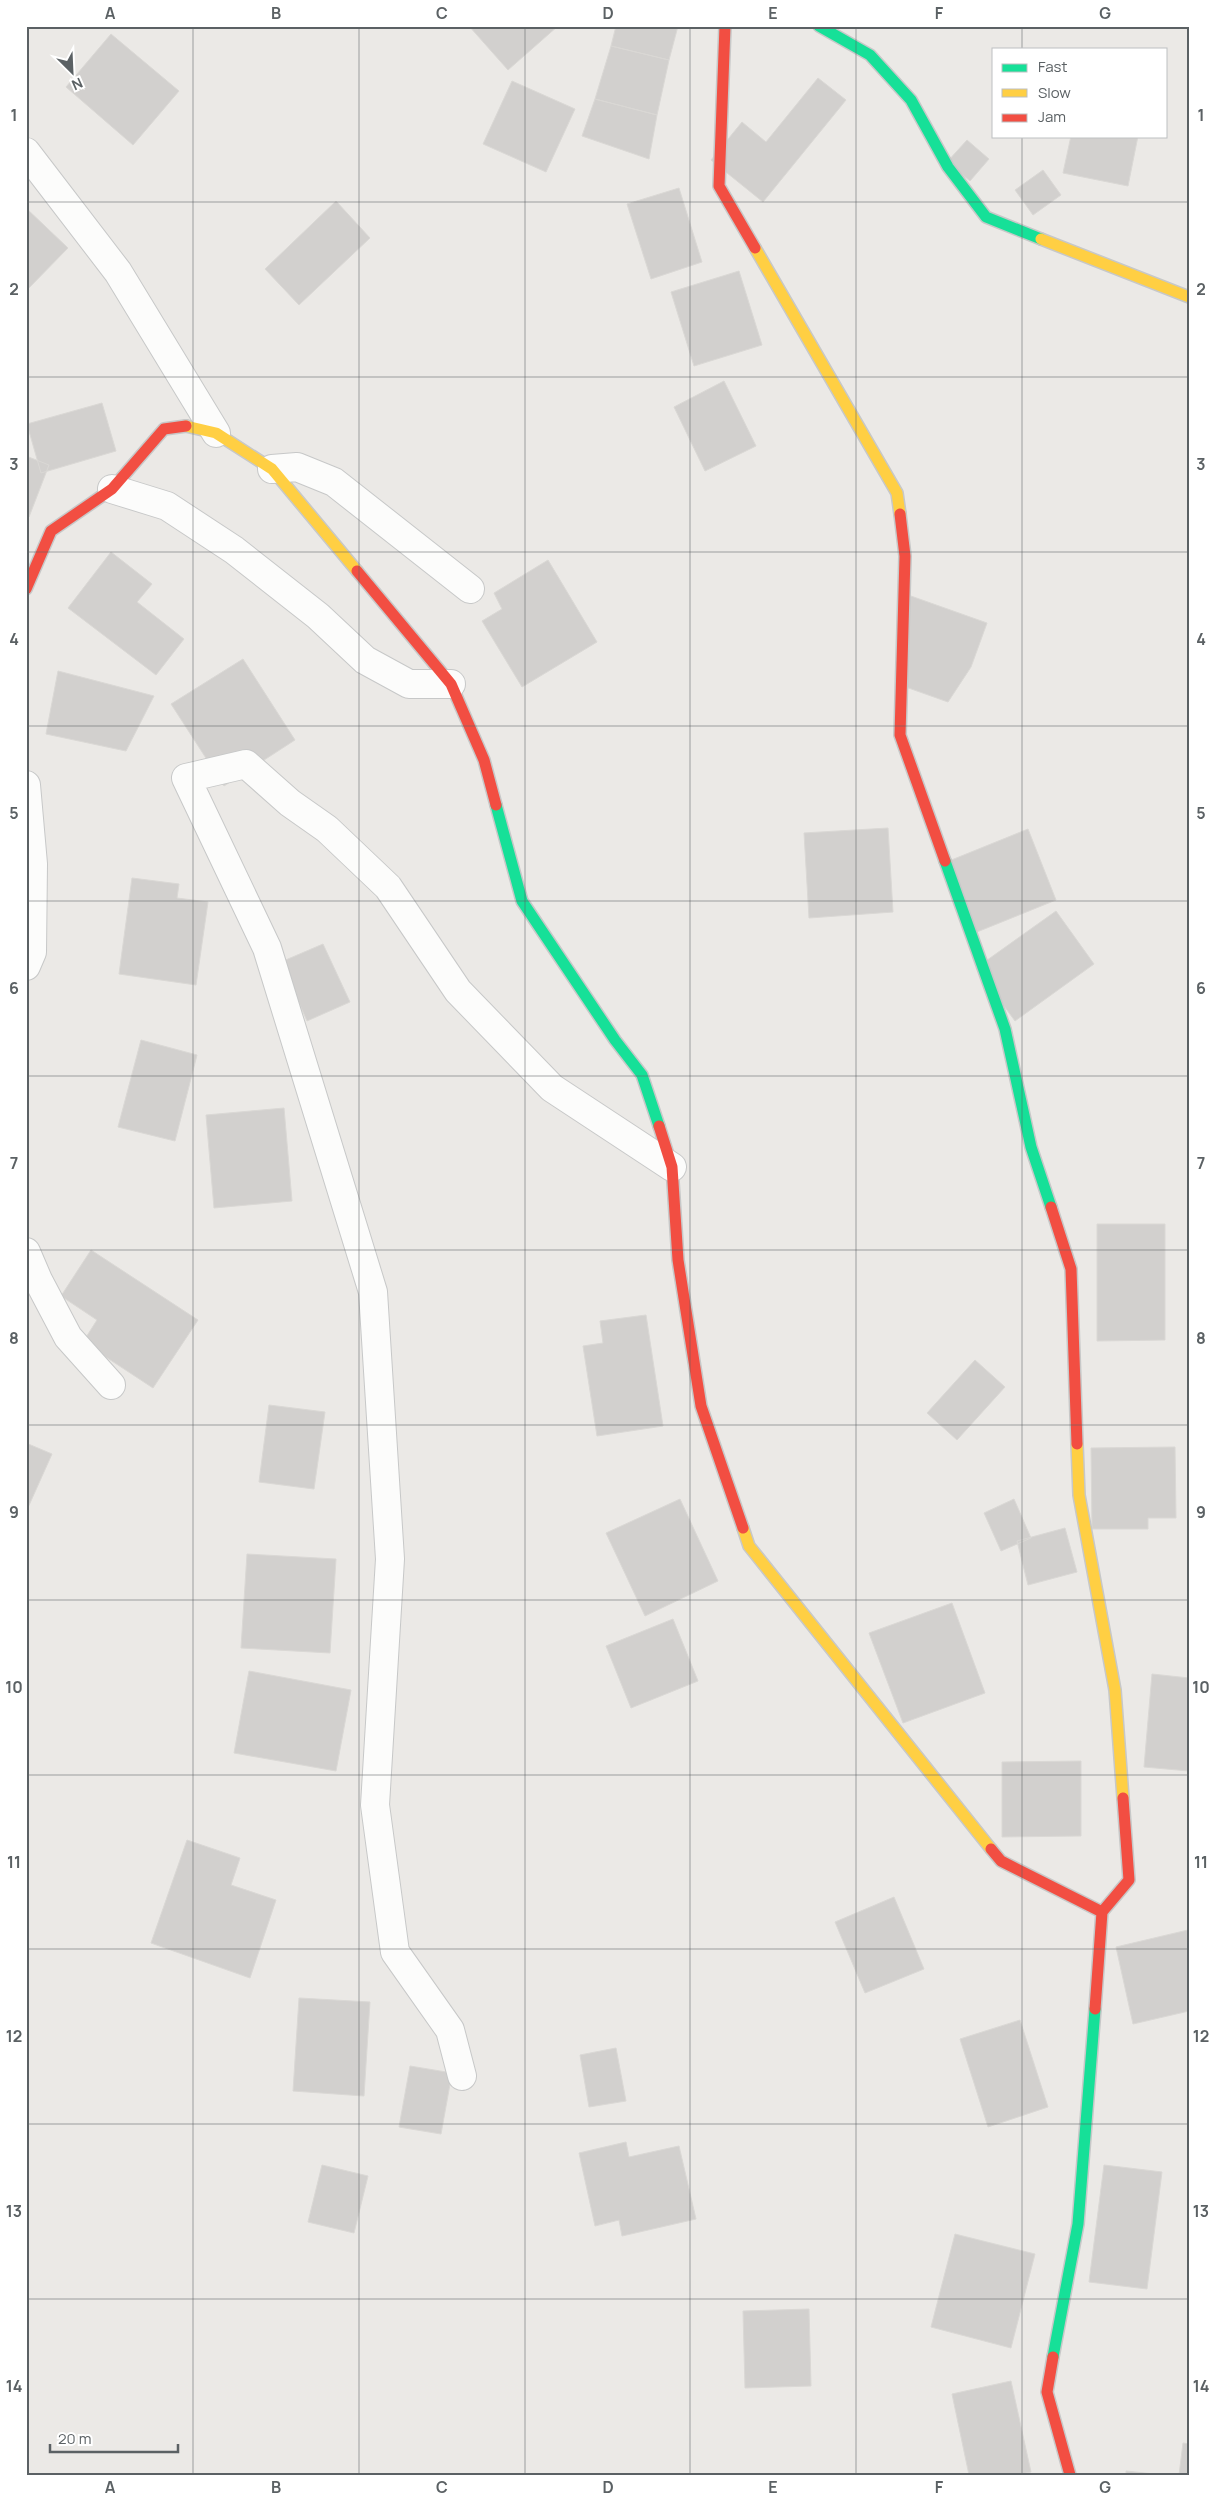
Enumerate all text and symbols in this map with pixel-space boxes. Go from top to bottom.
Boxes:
text: A [105,2,116,24]
text: B [271,2,281,24]
text: C [436,2,448,24]
text: D [602,2,614,24]
text: E [768,2,778,24]
text: F [935,2,944,24]
text: G [1099,2,1111,24]
north arrow [48,48,98,98]
legend [992,48,1168,138]
text: Fast [1038,56,1067,77]
text: N [69,74,86,95]
text: Slow [1038,82,1071,103]
text: 1 [10,104,18,126]
text: 1 [1197,104,1205,126]
text: Jam [1038,106,1066,127]
text: 2 [9,278,19,300]
text: 2 [1196,278,1206,300]
text: 3 [9,453,19,475]
text: 3 [1196,453,1206,475]
text: 4 [9,628,19,650]
text: 4 [1196,628,1206,650]
text: 5 [9,802,19,824]
text: 5 [1196,802,1206,824]
text: 6 [9,977,19,999]
text: 6 [1196,977,1206,999]
text: 7 [10,1152,18,1174]
text: 7 [1197,1152,1205,1174]
text: 8 [9,1327,19,1349]
text: 8 [1196,1327,1206,1349]
text: 9 [9,1501,19,1523]
text: 9 [1196,1501,1206,1523]
text: 10 [5,1676,23,1698]
text: 10 [1192,1676,1210,1698]
text: 11 [7,1851,21,1873]
text: 11 [1194,1851,1208,1873]
text: 12 [6,2025,22,2047]
text: 12 [1193,2025,1209,2047]
text: 13 [6,2200,22,2222]
text: 13 [1193,2200,1209,2222]
text: 14 [6,2375,22,2397]
text: 14 [1193,2375,1209,2397]
scale bar [50,2421,178,2453]
text: 20 m [58,2428,91,2449]
text: A [105,2476,116,2498]
text: B [271,2476,281,2498]
text: C [436,2476,448,2498]
text: D [602,2476,614,2498]
text: E [768,2476,778,2498]
text: F [935,2476,944,2498]
text: G [1099,2476,1111,2498]

